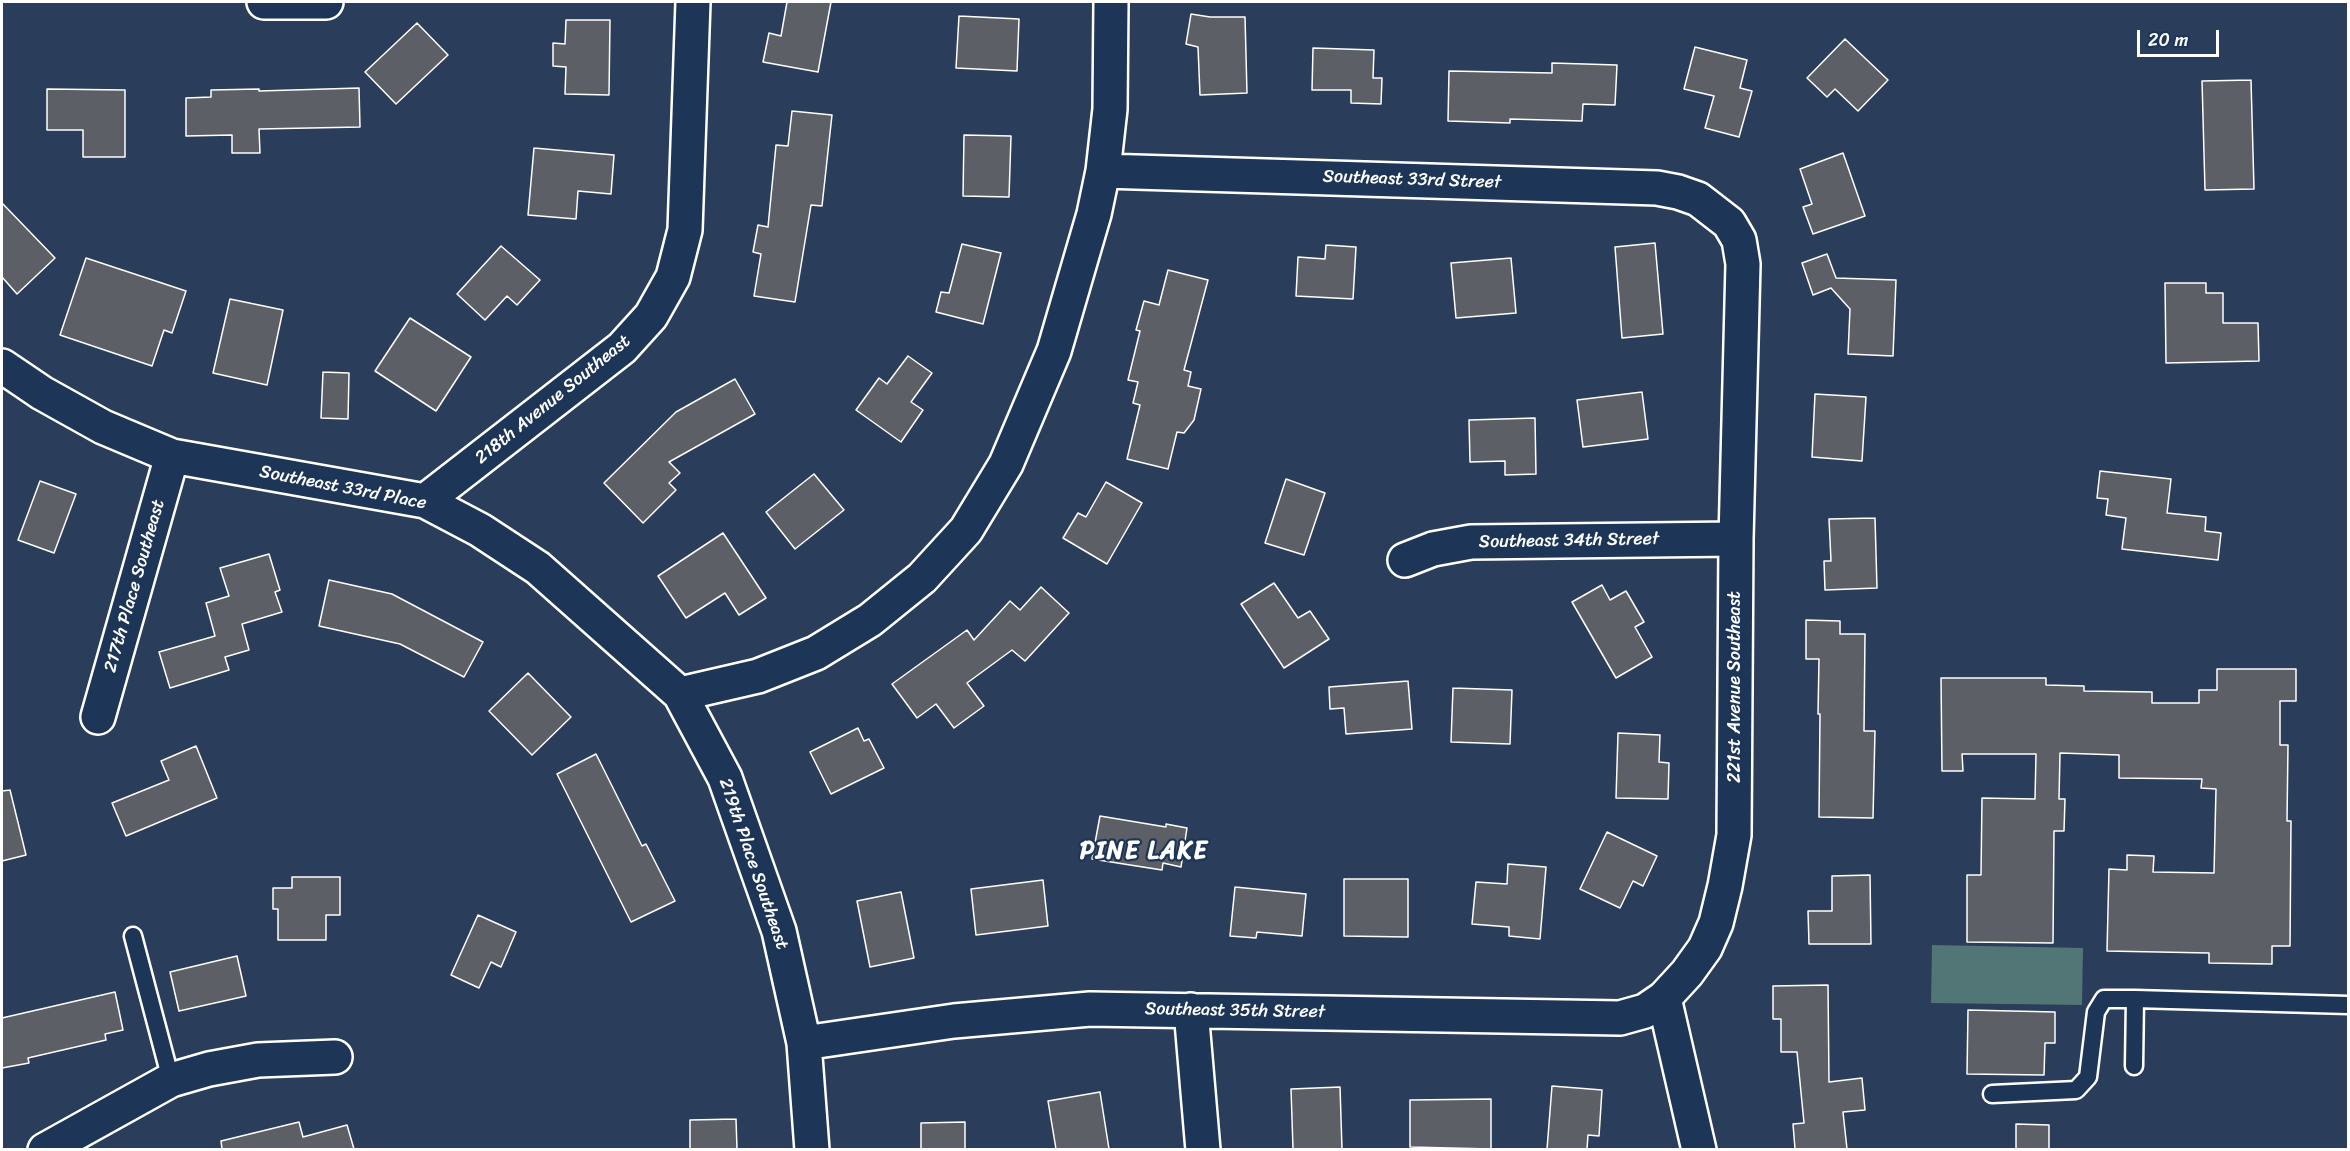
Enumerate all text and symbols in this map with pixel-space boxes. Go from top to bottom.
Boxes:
scale bar [2140,18,2222,56]
text: 20 m [2148,24,2188,56]
street label: Southeast 33rd Street [1322,166,1502,194]
street label: 218th Avenue Southeast [471,331,635,469]
street label: Southeast 33rd Place [258,461,428,515]
street label: 217th Place Southeast [100,497,170,675]
street label: Southeast 34th Street [1479,529,1659,553]
street label: 221st Avenue Southeast [1724,591,1746,783]
street label: 219th Place Southeast [714,776,792,952]
district label: PINE LAKE [1080,838,1208,866]
street label: Southeast 35th Street [1145,999,1325,1023]

